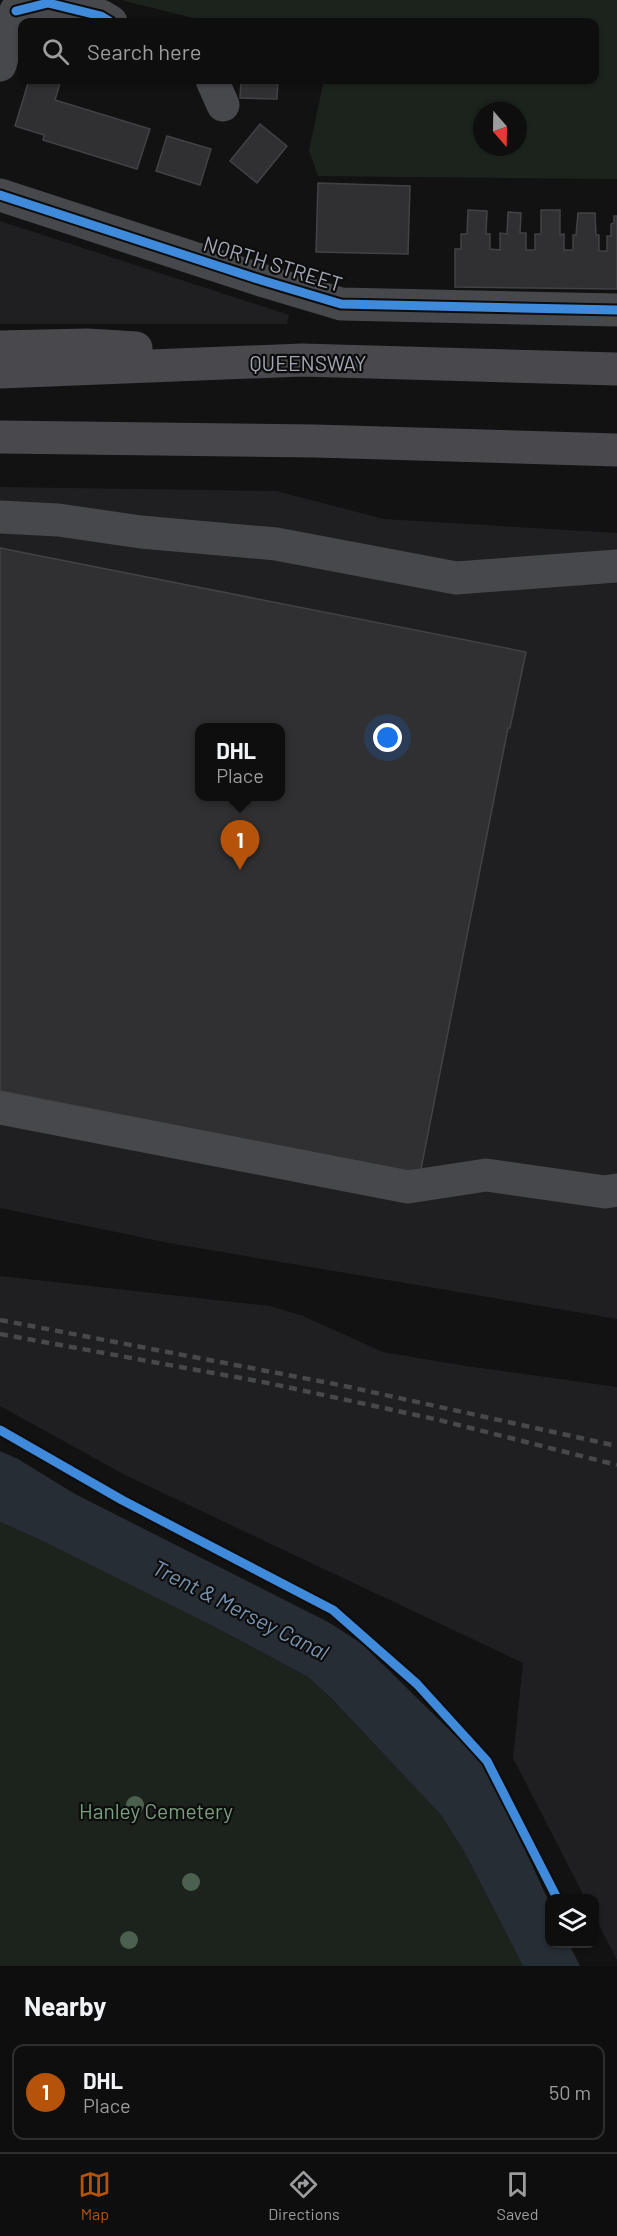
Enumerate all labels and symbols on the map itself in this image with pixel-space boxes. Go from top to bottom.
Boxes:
north arrow [473,102,527,156]
street label: NORTH STREET [201,230,346,296]
street label: QUEENSWAY [249,350,367,375]
your location [373,723,402,752]
pin: 1 [220,820,260,870]
water label: Trent & Mersey Canal [149,1553,333,1665]
park label: Hanley Cemetery [79,1798,233,1823]

